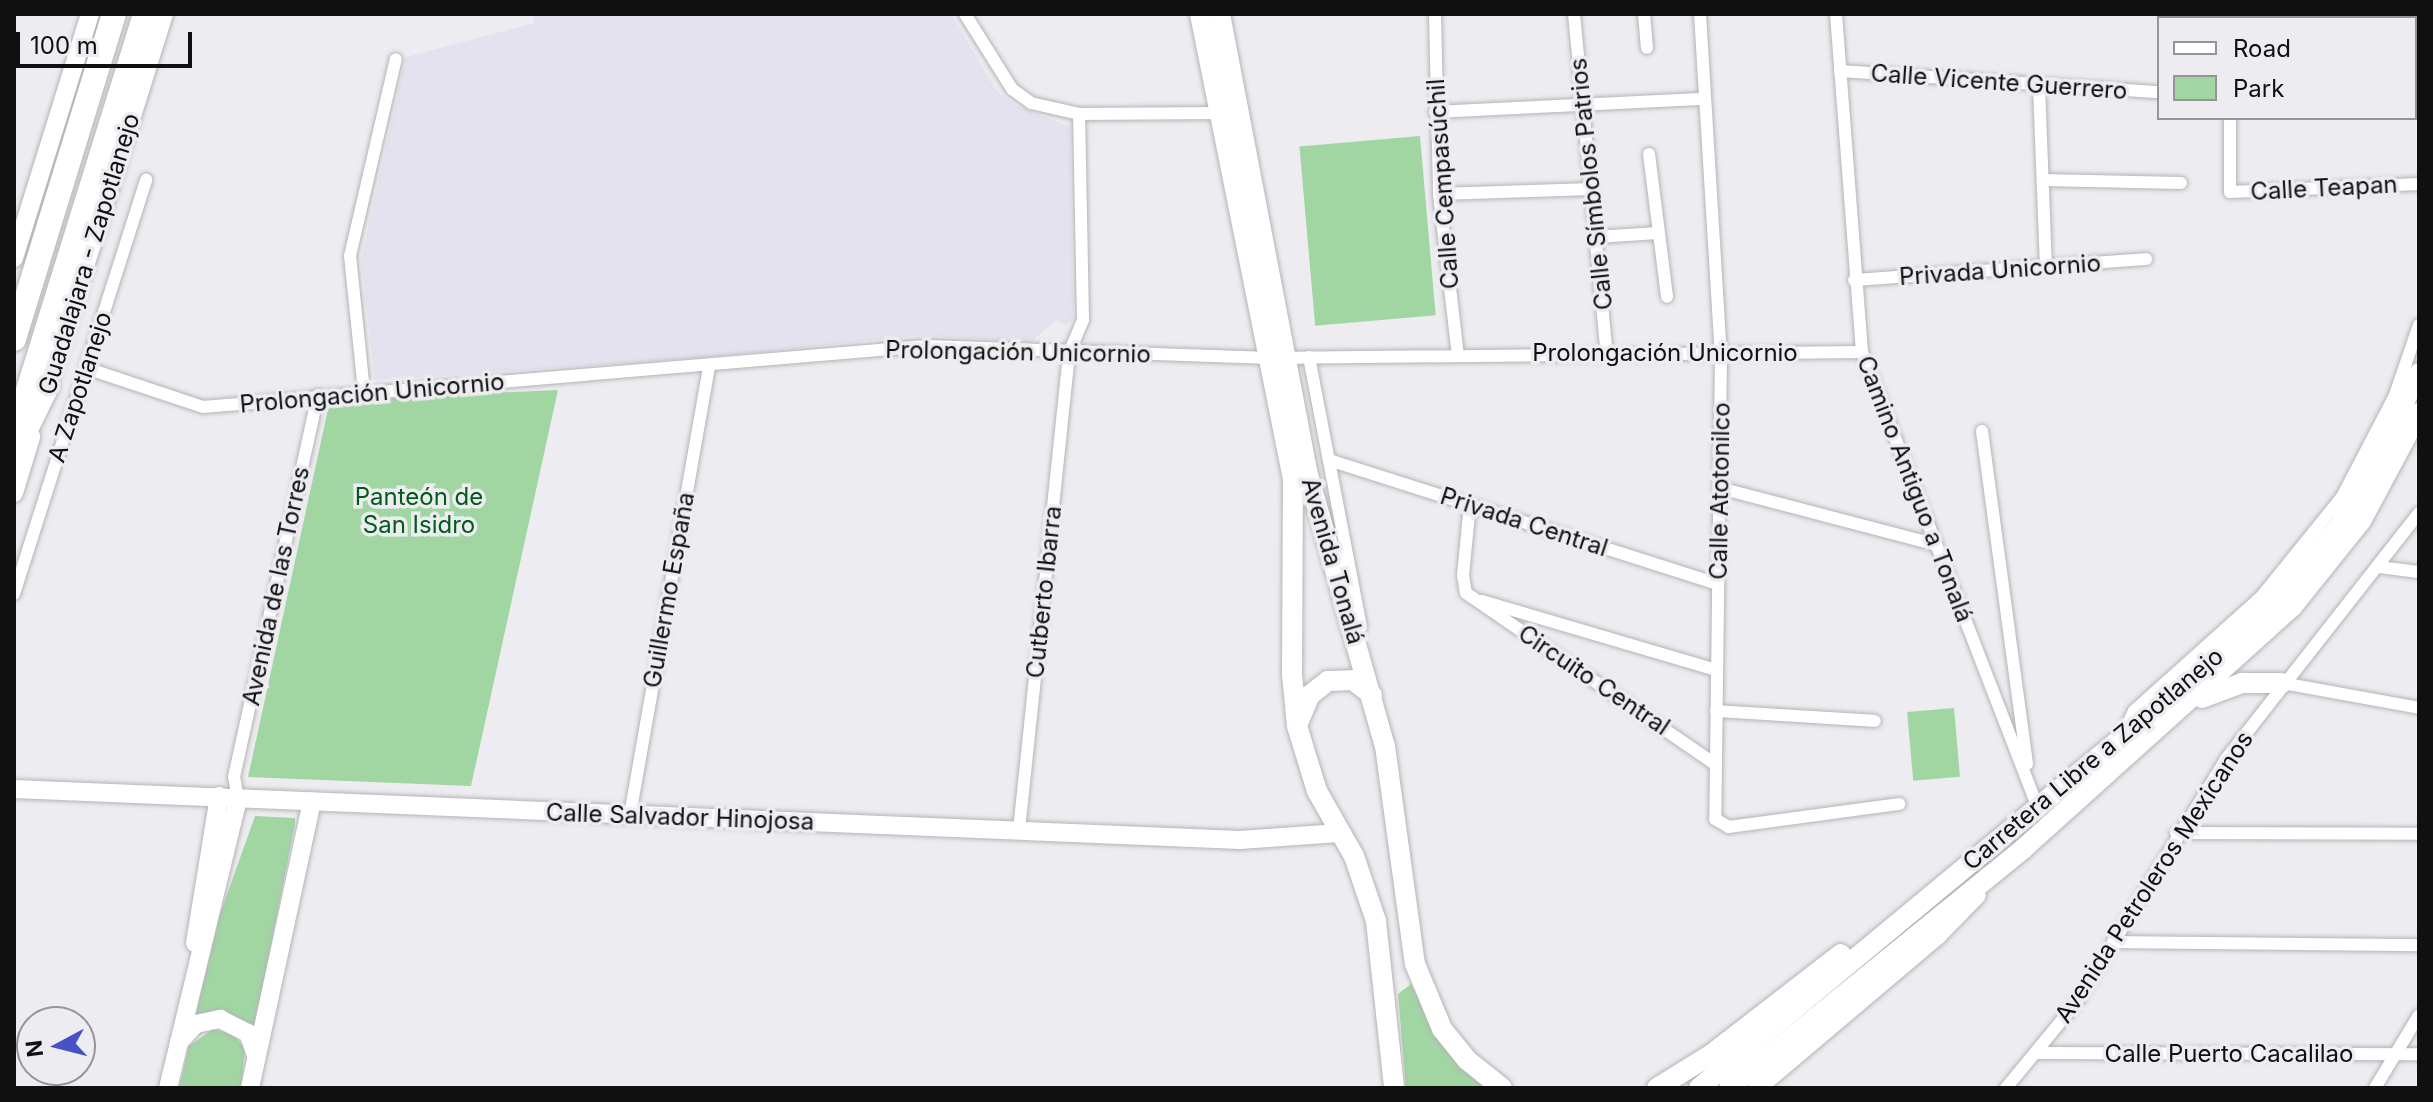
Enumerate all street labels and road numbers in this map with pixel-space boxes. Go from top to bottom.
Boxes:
street label: Calle Símbolos Patrios [1563,57,1619,311]
street label: Calle Vicente Guerrero [1870,59,2128,105]
street label: Calle Cempasúchil [1421,78,1465,290]
street label: Guadalajara - Zapotlanejo [32,110,146,398]
street label: Calle Teapan [2250,170,2398,206]
street label: Privada Unicornio [1898,249,2102,291]
street label: A Zapotlanejo [42,308,118,466]
street label: Prolongación Unicornio [885,335,1151,369]
street label: Prolongación Unicornio [1532,339,1798,367]
street label: Camino Antiguo a Tonalá [1851,352,1979,626]
street label: Prolongación Unicornio [238,367,506,419]
street label: Calle Atotonilco [1704,402,1736,580]
street label: Avenida de las Torres [237,464,315,708]
street label: Avenida Tonalá [1295,474,1371,648]
street label: Privada Central [1437,481,1611,563]
street label: Guillermo España [638,490,700,690]
street label: Cutberto Ibarra [1021,504,1067,680]
street label: Circuito Central [1513,619,1675,741]
street label: Carretera Libre a Zapotlanejo [1957,642,2229,876]
street label: Avenida Petroleros Mexicanos [2049,726,2259,1028]
street label: Calle Salvador Hinojosa [545,798,815,836]
street label: Calle Puerto Cacalilao [2105,1040,2353,1068]

